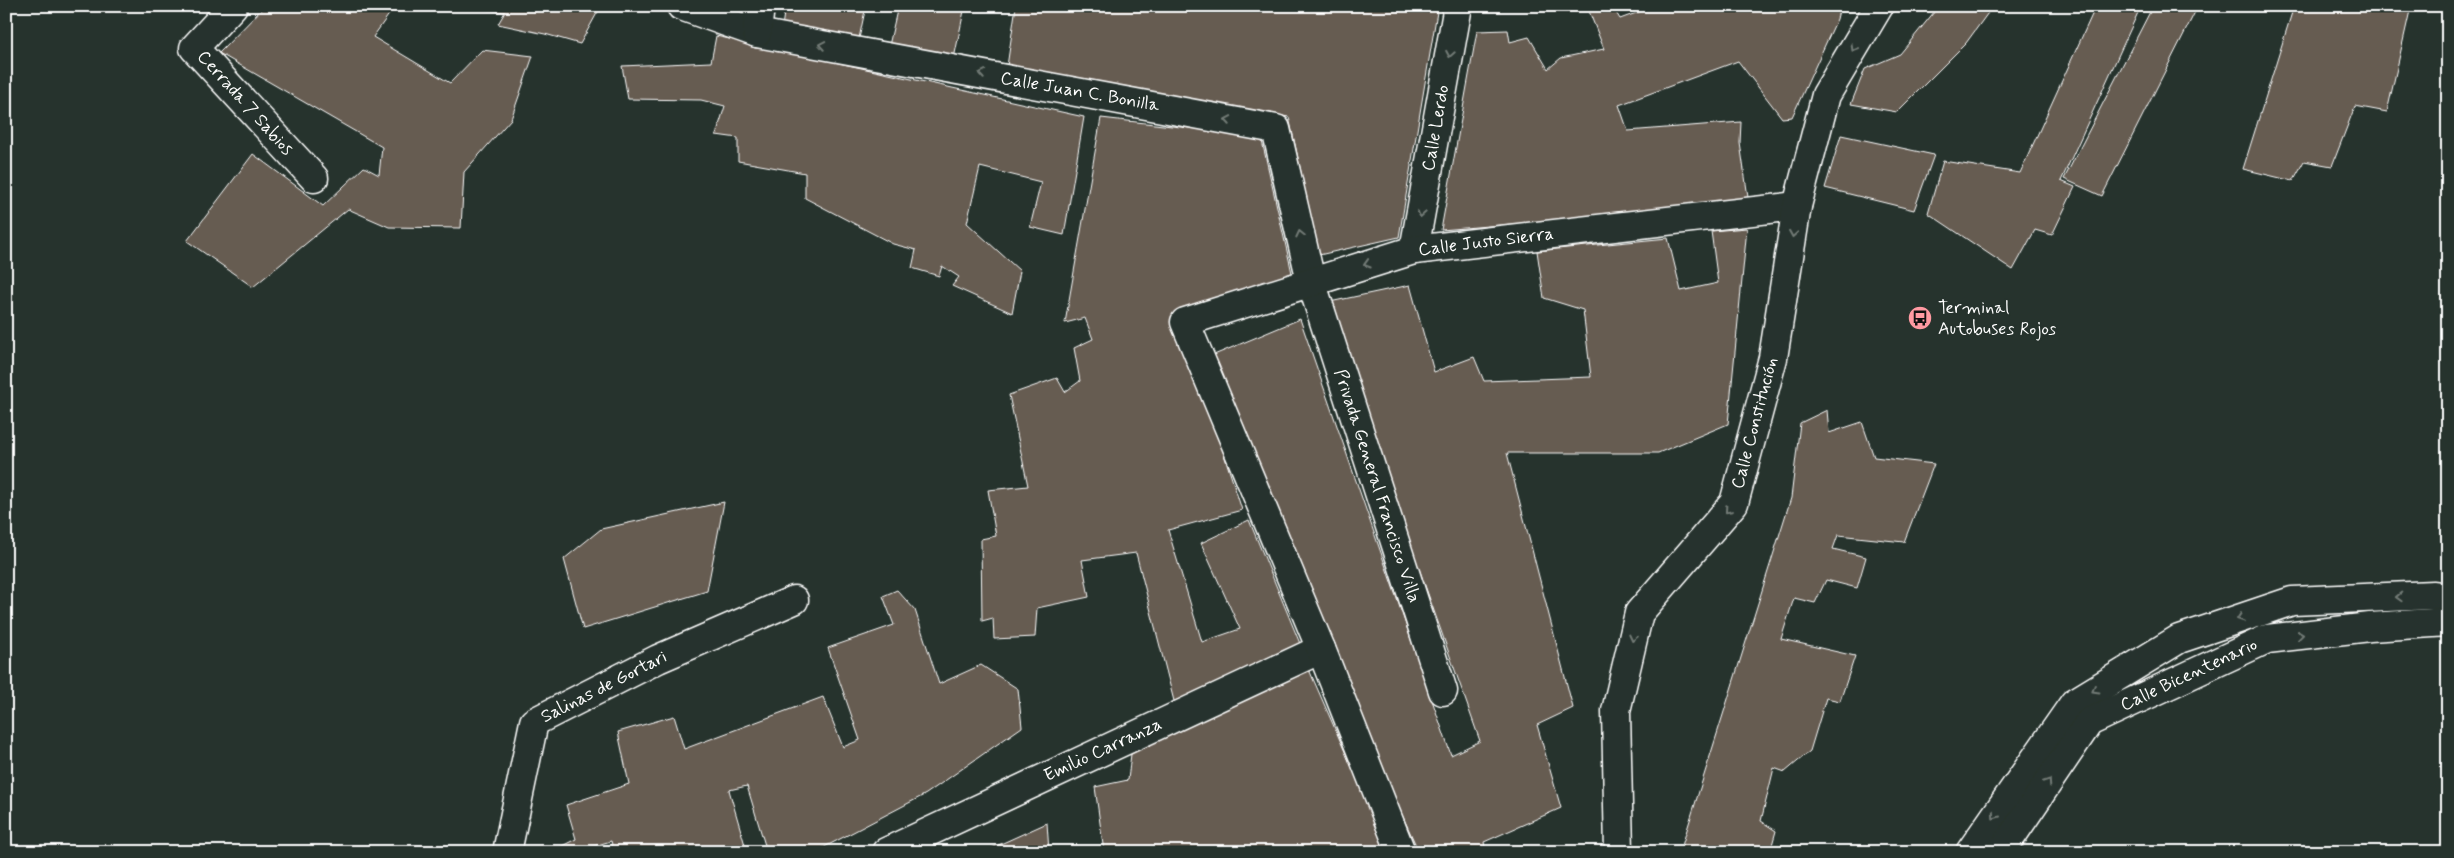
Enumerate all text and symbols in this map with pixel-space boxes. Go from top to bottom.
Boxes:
one-way arrow [818,40,827,50]
one-way arrow [1851,43,1861,52]
street label: Cerrada 7 Sabios [191,45,299,161]
one-way arrow [1445,50,1455,59]
street label: Calle Juan C. Bonilla [999,66,1162,118]
one-way arrow [978,70,986,80]
street label: Calle Lerdo [1417,83,1455,173]
one-way arrow [1223,115,1232,125]
one-way arrow [1416,210,1426,218]
street label: Calle Justo Sierra [1417,222,1555,262]
one-way arrow [1295,229,1306,238]
one-way arrow [1788,229,1798,238]
one-way arrow [1364,259,1372,269]
place label: Terminal Autobuses Rojos [1938,296,2056,341]
bus stop icon: Terminal Autobuses Rojos [1907,305,1933,331]
street label: Calle Constitución [1726,354,1784,492]
street label: Privada General Francisco Villa [1328,366,1426,606]
one-way arrow [1725,504,1734,513]
one-way arrow [2395,591,2403,602]
one-way arrow [2236,613,2245,623]
one-way arrow [2296,630,2304,641]
street label: Calle Bicentenario [2117,633,2261,717]
one-way arrow [1628,634,1639,643]
street label: Salinas de Gortari [537,645,671,729]
one-way arrow [2092,684,2101,693]
street label: Emilio Carranza [1040,712,1166,788]
one-way arrow [2042,778,2051,788]
one-way arrow [1992,810,2001,820]

